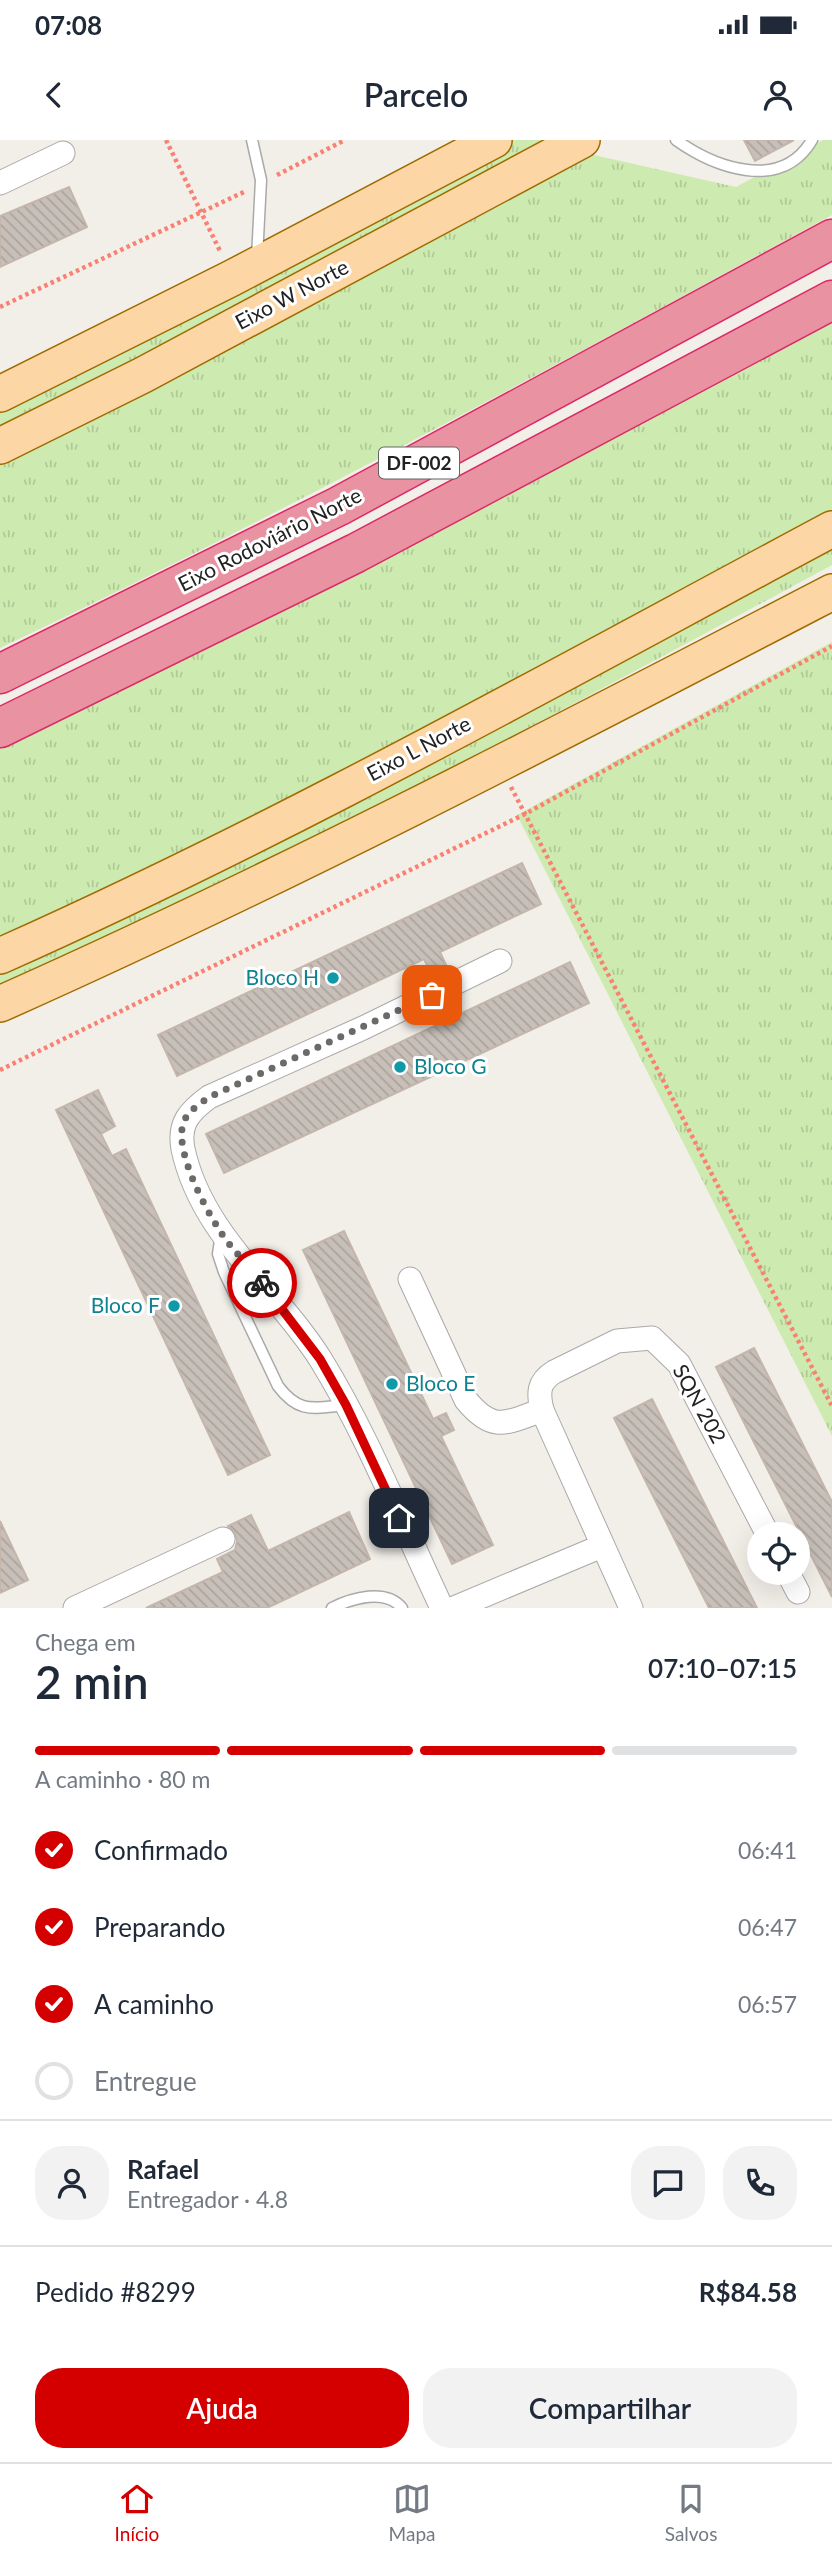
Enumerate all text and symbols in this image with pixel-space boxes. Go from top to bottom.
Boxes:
text: 07:08 [35,9,102,41]
text: Parcelo [364,75,468,114]
icon: back [35,76,73,114]
icon: person [759,76,797,114]
street label: Eixo W Norte [230,253,352,334]
road number: DF-002 [379,448,459,478]
street label: Eixo Rodoviário Norte [174,482,365,596]
street label: Eixo L Norte [362,710,474,785]
place label: Bloco H [246,964,319,989]
pin [402,965,462,1025]
marker: Bloco H [325,970,341,986]
icon: bag [413,976,451,1014]
place label: Bloco G [414,1053,487,1078]
marker: Bloco G [392,1059,408,1075]
courier [227,1248,297,1318]
icon: bike [243,1264,281,1302]
place label: Bloco F [91,1292,160,1317]
marker: Bloco F [166,1298,182,1314]
street label: SQN 202 [668,1360,732,1447]
place label: Bloco E [406,1370,475,1395]
marker: Bloco E [384,1376,400,1392]
pin [369,1488,429,1548]
icon: home [380,1499,418,1537]
map controls [747,1522,810,1585]
button: locate [747,1522,810,1585]
text: Chega em [35,1628,136,1656]
text: 07:10–07:15 [648,1652,797,1684]
text: 2 min [35,1654,149,1709]
text: A caminho · 80 m [35,1765,211,1793]
icon: check [35,1831,73,1869]
text: Confirmado [94,1834,228,1866]
text: 06:41 [738,1836,797,1864]
icon: check [35,1908,73,1946]
text: Preparando [94,1911,226,1943]
text: 06:47 [738,1913,797,1941]
icon: check [35,1985,73,2023]
text: A caminho [94,1988,214,2020]
text: 06:57 [738,1990,797,2018]
text: Entregue [94,2065,197,2097]
button: person [35,2146,109,2220]
button: chat [631,2146,705,2220]
button: phone [723,2146,797,2220]
text: Rafael [127,2153,199,2185]
text: Entregador · 4.8 [127,2185,288,2213]
text: Pedido #8299 [35,2276,196,2308]
text: R$84.58 [699,2276,797,2308]
button: Ajuda [35,2368,409,2448]
button: Compartilhar [423,2368,797,2448]
tab: Início [115,2480,159,2545]
tab: Mapa [389,2480,436,2545]
tab: Salvos [665,2480,717,2545]

